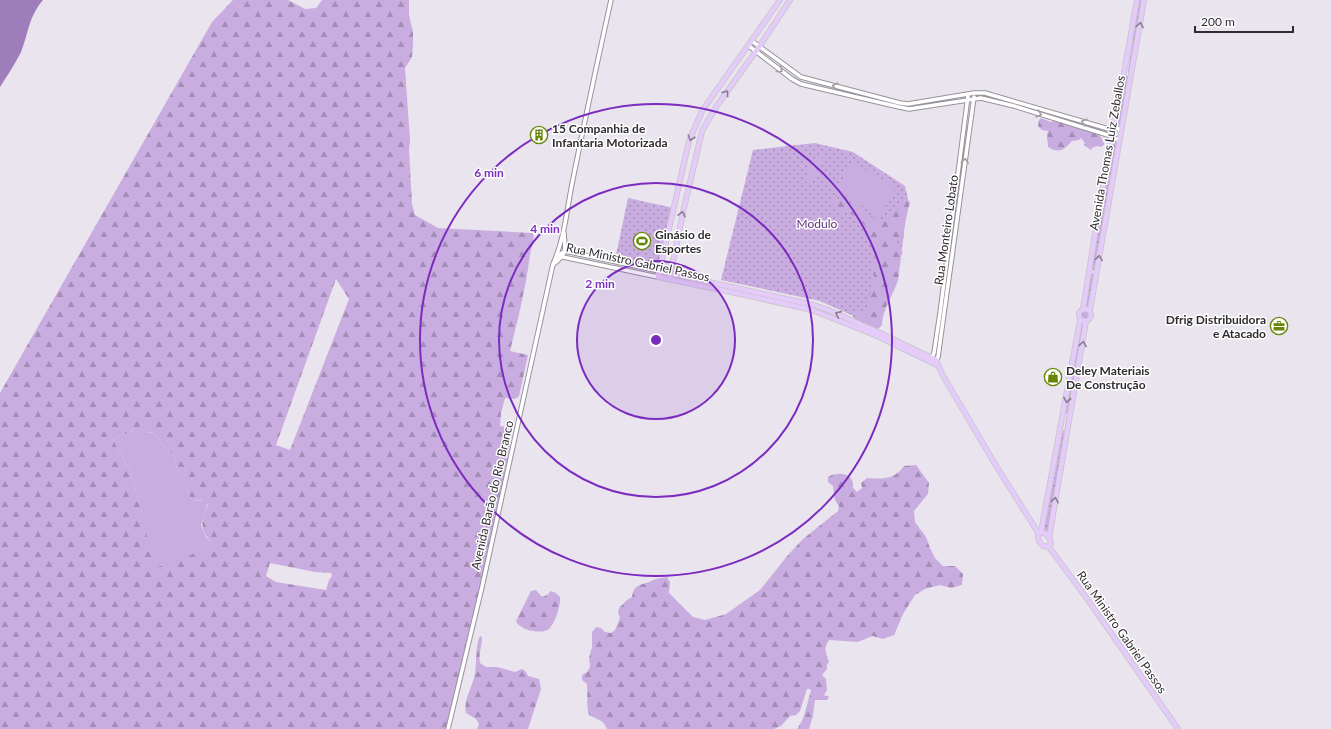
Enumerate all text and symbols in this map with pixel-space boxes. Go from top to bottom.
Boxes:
scale bar [1195,8,1293,34]
text: 200 m [1201,14,1235,29]
one-way arrow [1135,22,1143,28]
one-way arrow [775,65,782,72]
street label: Avenida Thomas Luiz Zeballos [1086,74,1128,232]
one-way arrow [832,83,839,91]
one-way arrow [721,90,728,97]
one-way arrow [1035,109,1042,118]
one-way arrow [1081,118,1088,127]
place label: 15 Companhia de Infantaria Motorizada [552,121,668,150]
building icon: 15 Companhia de Infantaria Motorizada [529,125,549,145]
one-way arrow [687,134,695,141]
one-way arrow [960,158,969,164]
text: 6 min [474,165,504,180]
street label: Rua Monteiro Lobato [931,174,961,286]
one-way arrow [678,211,686,217]
park label: Modulo [797,216,838,231]
text: 4 min [530,221,560,236]
place label: Ginásio de Esportes [655,227,712,256]
sports icon: Ginásio de Esportes [632,231,652,251]
street label: Rua Ministro Gabriel Passos [565,239,711,285]
one-way arrow [1094,255,1102,261]
text: 2 min [585,276,615,291]
one-way arrow [834,311,842,319]
place label: Dfrig Distribuidora e Atacado [1166,312,1266,341]
office icon: Dfrig Distribuidora e Atacado [1269,316,1289,336]
centre of rings [649,333,663,347]
one-way arrow [1078,341,1087,347]
place label: Deley Materiais De Construção [1066,363,1150,392]
shop icon: Deley Materiais De Construção [1043,367,1063,387]
one-way arrow [1063,397,1071,403]
street label: Avenida Barão do Rio Branco [467,419,517,571]
one-way arrow [1051,497,1059,503]
street label: Rua Ministro Gabriel Passos [1074,568,1170,696]

